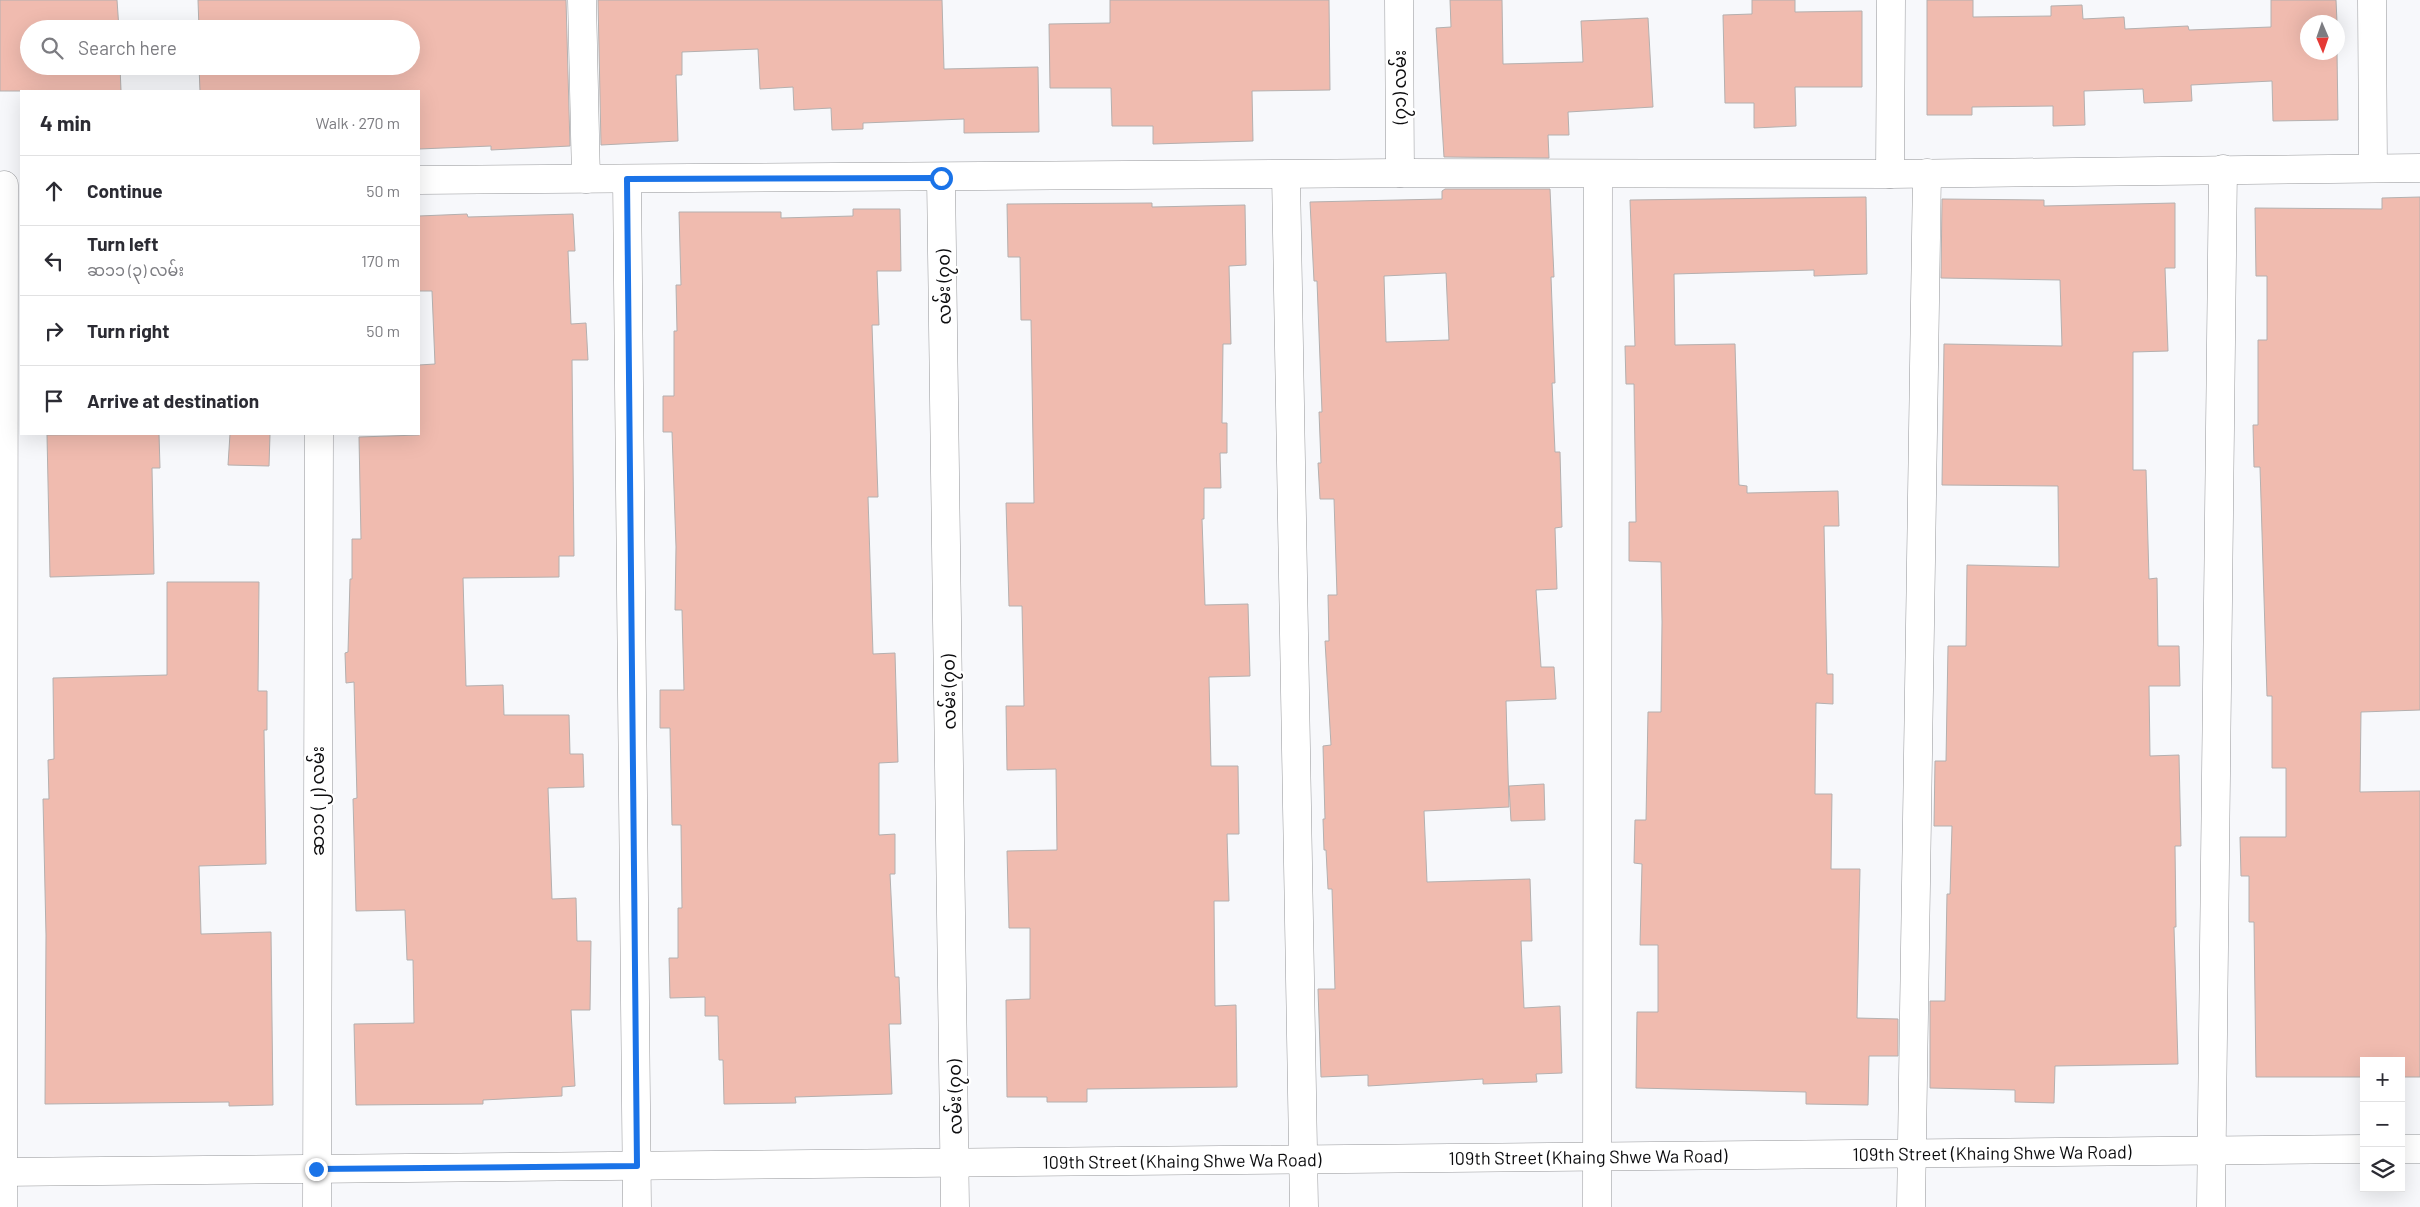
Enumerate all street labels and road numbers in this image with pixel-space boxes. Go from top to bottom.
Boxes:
street label: (၇၁) လမ်း [1387,50,1415,125]
street label: လမ်း (၇၀) [930,249,960,325]
street label: လမ်း (၇၀) [935,654,965,730]
street label: ဆ၁၁ (၂) လမ်း [305,746,333,856]
street label: လမ်း (၇၀) [941,1059,971,1135]
street label: 109th Street (Khaing Shwe Wa Road) [1852,1140,2132,1165]
street label: 109th Street (Khaing Shwe Wa Road) [1448,1144,1728,1169]
street label: 109th Street (Khaing Shwe Wa Road) [1042,1148,1322,1173]

